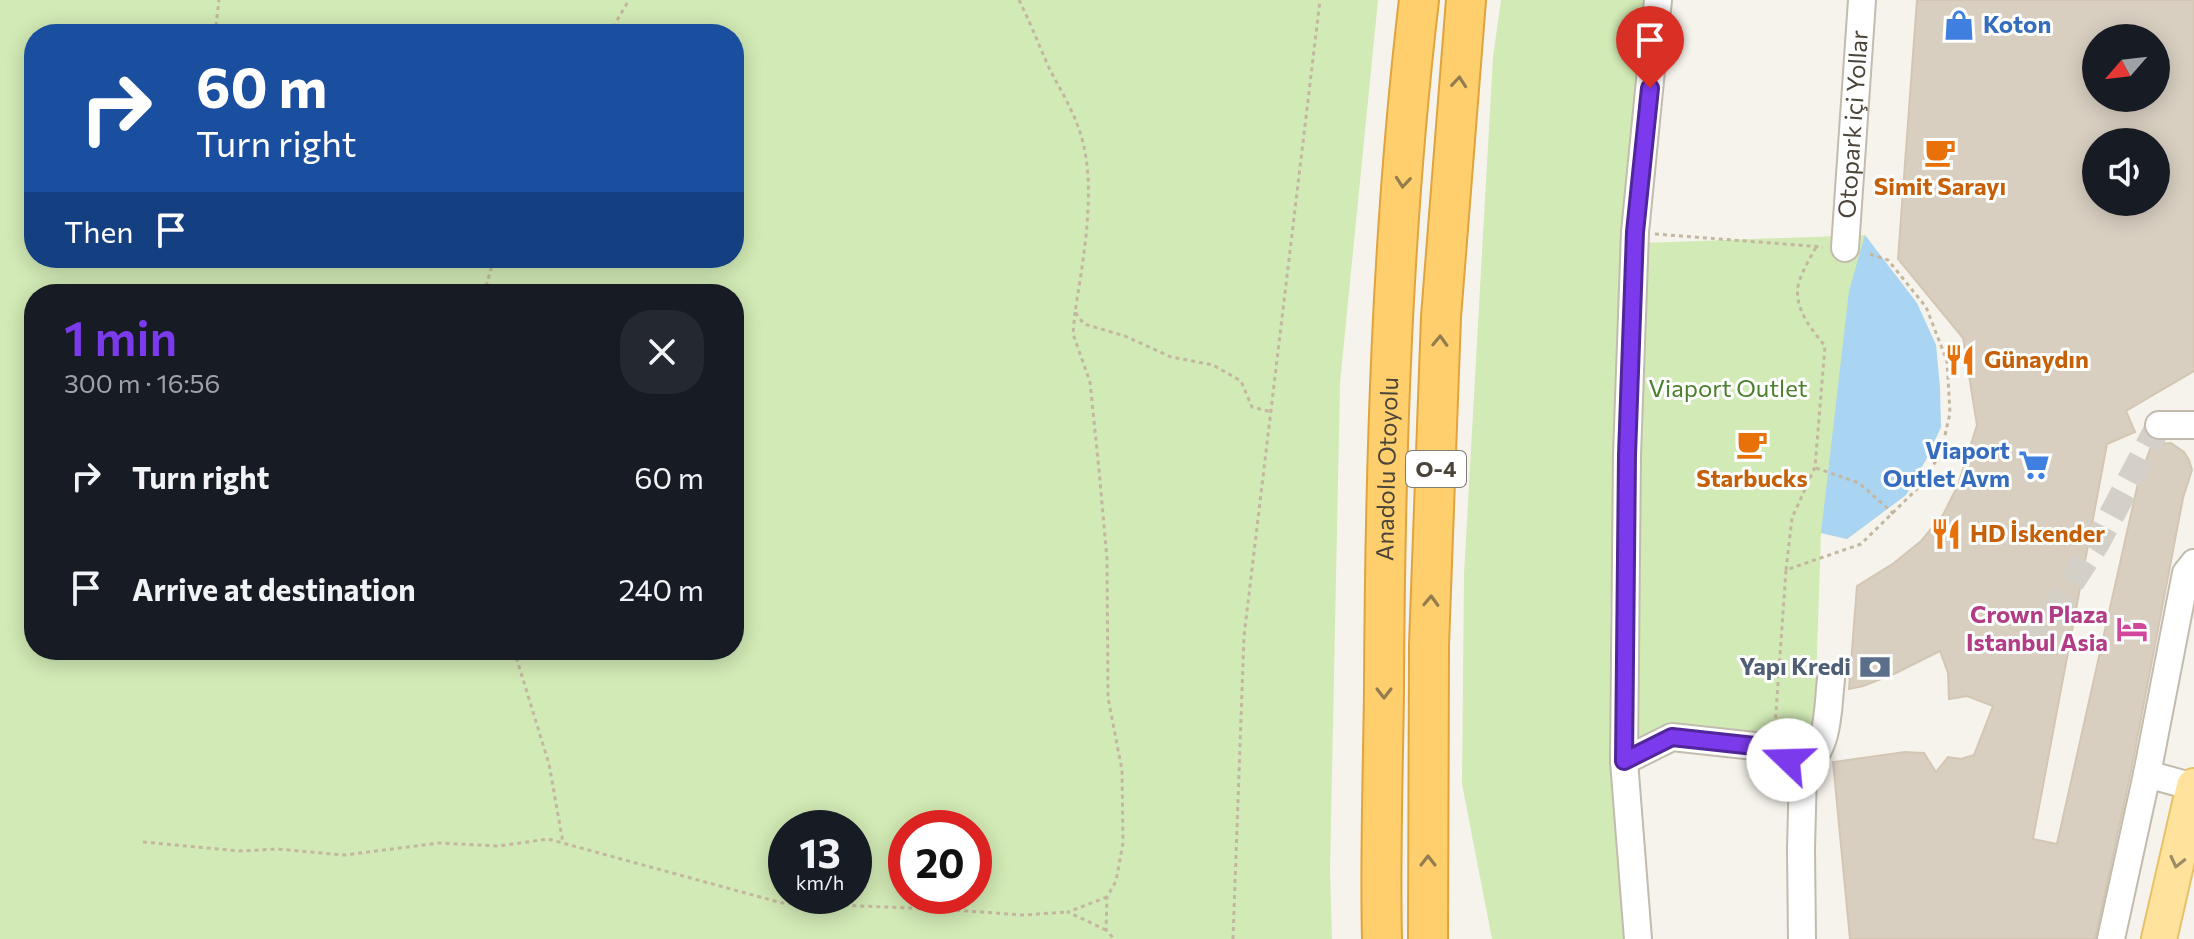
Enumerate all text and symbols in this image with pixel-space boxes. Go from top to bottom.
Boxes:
pin [1616,6,1684,88]
shop icon: Koton [1942,8,1976,42]
place label: Koton [1983,9,2051,38]
icon: arrive [1628,18,1672,62]
north arrow [2082,24,2170,112]
map controls [2082,24,2170,216]
street label: Otopark içi Yollar [1831,29,1873,219]
text: 60 m [196,51,327,120]
icon: right [64,56,168,160]
one-way arrow [1450,75,1467,88]
text: Turn right [196,120,357,164]
button: sound [2082,128,2170,216]
cafe icon: Simit Sarayı [1923,135,1957,169]
place label: Simit Sarayı [1874,171,2006,200]
one-way arrow [1395,176,1412,189]
icon: arrive [149,208,193,252]
text: Then [64,212,133,249]
text: 1 min [64,307,177,366]
button: close [620,310,704,394]
one-way arrow [1432,334,1449,347]
restaurant icon: Günaydın [1943,343,1977,377]
place label: Günaydın [1984,344,2089,373]
text: 300 m · 16:56 [64,367,220,398]
park label: Viaport Outlet [1648,373,1808,402]
street label: Anadolu Otoyolu [1369,376,1403,561]
cafe icon: Starbucks [1735,427,1769,461]
place label: Viaport Outlet Avm [1883,435,2010,492]
supermarket icon: Viaport Outlet Avm [2017,448,2051,482]
road number: O-4 [1406,451,1466,487]
icon: right [64,454,108,498]
text: Turn right [132,458,269,495]
text: 60 m [634,458,704,495]
place label: Starbucks [1696,463,1808,492]
restaurant icon: HD İskender [1929,517,1963,551]
place label: HD İskender [1970,518,2105,547]
icon: arrive [64,566,108,610]
text: Arrive at destination [132,570,416,607]
text: 240 m [618,570,704,607]
one-way arrow [1422,594,1439,607]
place label: Crown Plaza Istanbul Asia [1966,599,2108,656]
hotel icon: Crown Plaza Istanbul Asia [2115,612,2149,646]
bank icon: Yapı Kredi [1858,650,1892,684]
place label: Yapı Kredi [1739,651,1851,680]
one-way arrow [1375,687,1393,700]
position arrow [1746,718,1830,802]
speed limit sign: 20 [888,810,992,914]
text: 13 [799,827,841,876]
one-way arrow [1420,854,1437,867]
one-way arrow [2169,855,2186,869]
text: km/h [796,870,844,894]

